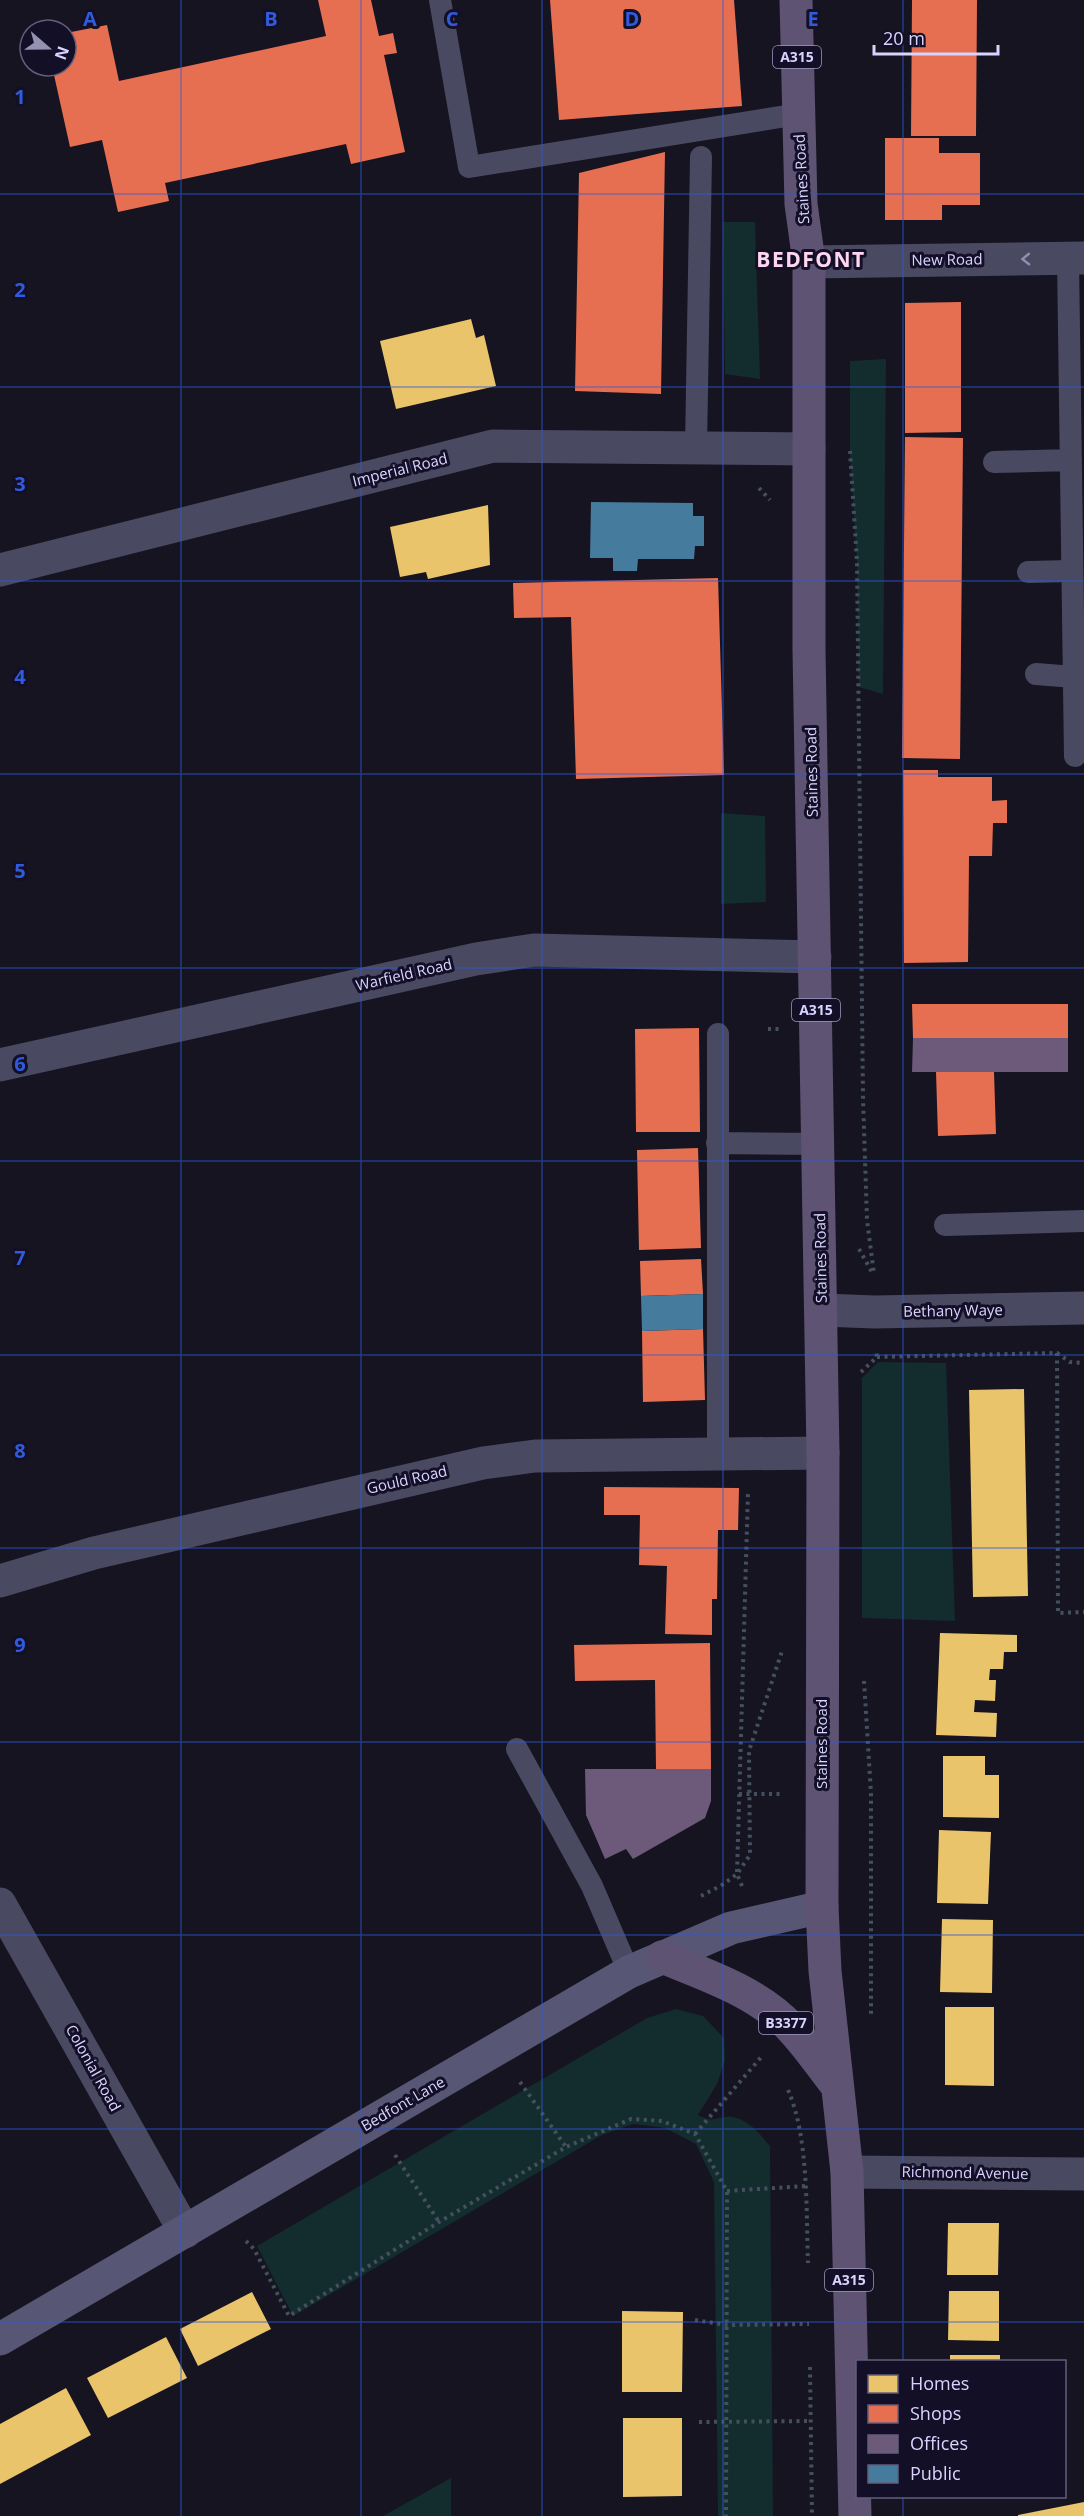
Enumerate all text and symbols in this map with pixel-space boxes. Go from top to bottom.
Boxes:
text: A [83,5,97,32]
text: B [264,5,278,32]
text: C [446,5,459,32]
text: D [625,5,639,32]
text: E [807,5,819,32]
north arrow [18,18,78,78]
scale bar [874,18,998,56]
text: 20 m [883,26,925,50]
text: N [50,43,75,63]
road number: A315 [773,46,821,68]
text: 1 [14,83,26,110]
street label: Staines Road [789,134,813,225]
district label: BEDFONT [756,245,866,273]
street label: New Road [911,248,983,270]
one-way arrow [1021,253,1030,265]
text: 2 [14,276,26,303]
street label: Imperial Road [350,448,449,491]
text: 3 [14,470,26,497]
text: 4 [14,663,26,690]
street label: Staines Road [800,727,822,817]
text: 5 [14,857,26,884]
street label: Warfield Road [354,953,454,995]
road number: A315 [792,999,840,1021]
text: 6 [14,1050,26,1077]
street label: Staines Road [809,1213,831,1303]
text: 7 [14,1244,26,1271]
street label: Bethany Waye [903,1299,1003,1321]
text: 8 [14,1437,26,1464]
street label: Gould Road [365,1460,449,1498]
text: 9 [14,1631,26,1658]
street label: Staines Road [811,1699,831,1789]
road number: B3377 [759,2012,813,2034]
street label: Colonial Road [62,2021,126,2114]
street label: Bedfont Lane [357,2071,448,2135]
street label: Richmond Avenue [901,2161,1029,2183]
road number: A315 [825,2269,873,2291]
legend [856,2360,1066,2498]
text: Homes [910,2371,969,2395]
text: Shops [910,2401,961,2425]
text: Offices [910,2431,968,2455]
text: Public [910,2461,961,2485]

